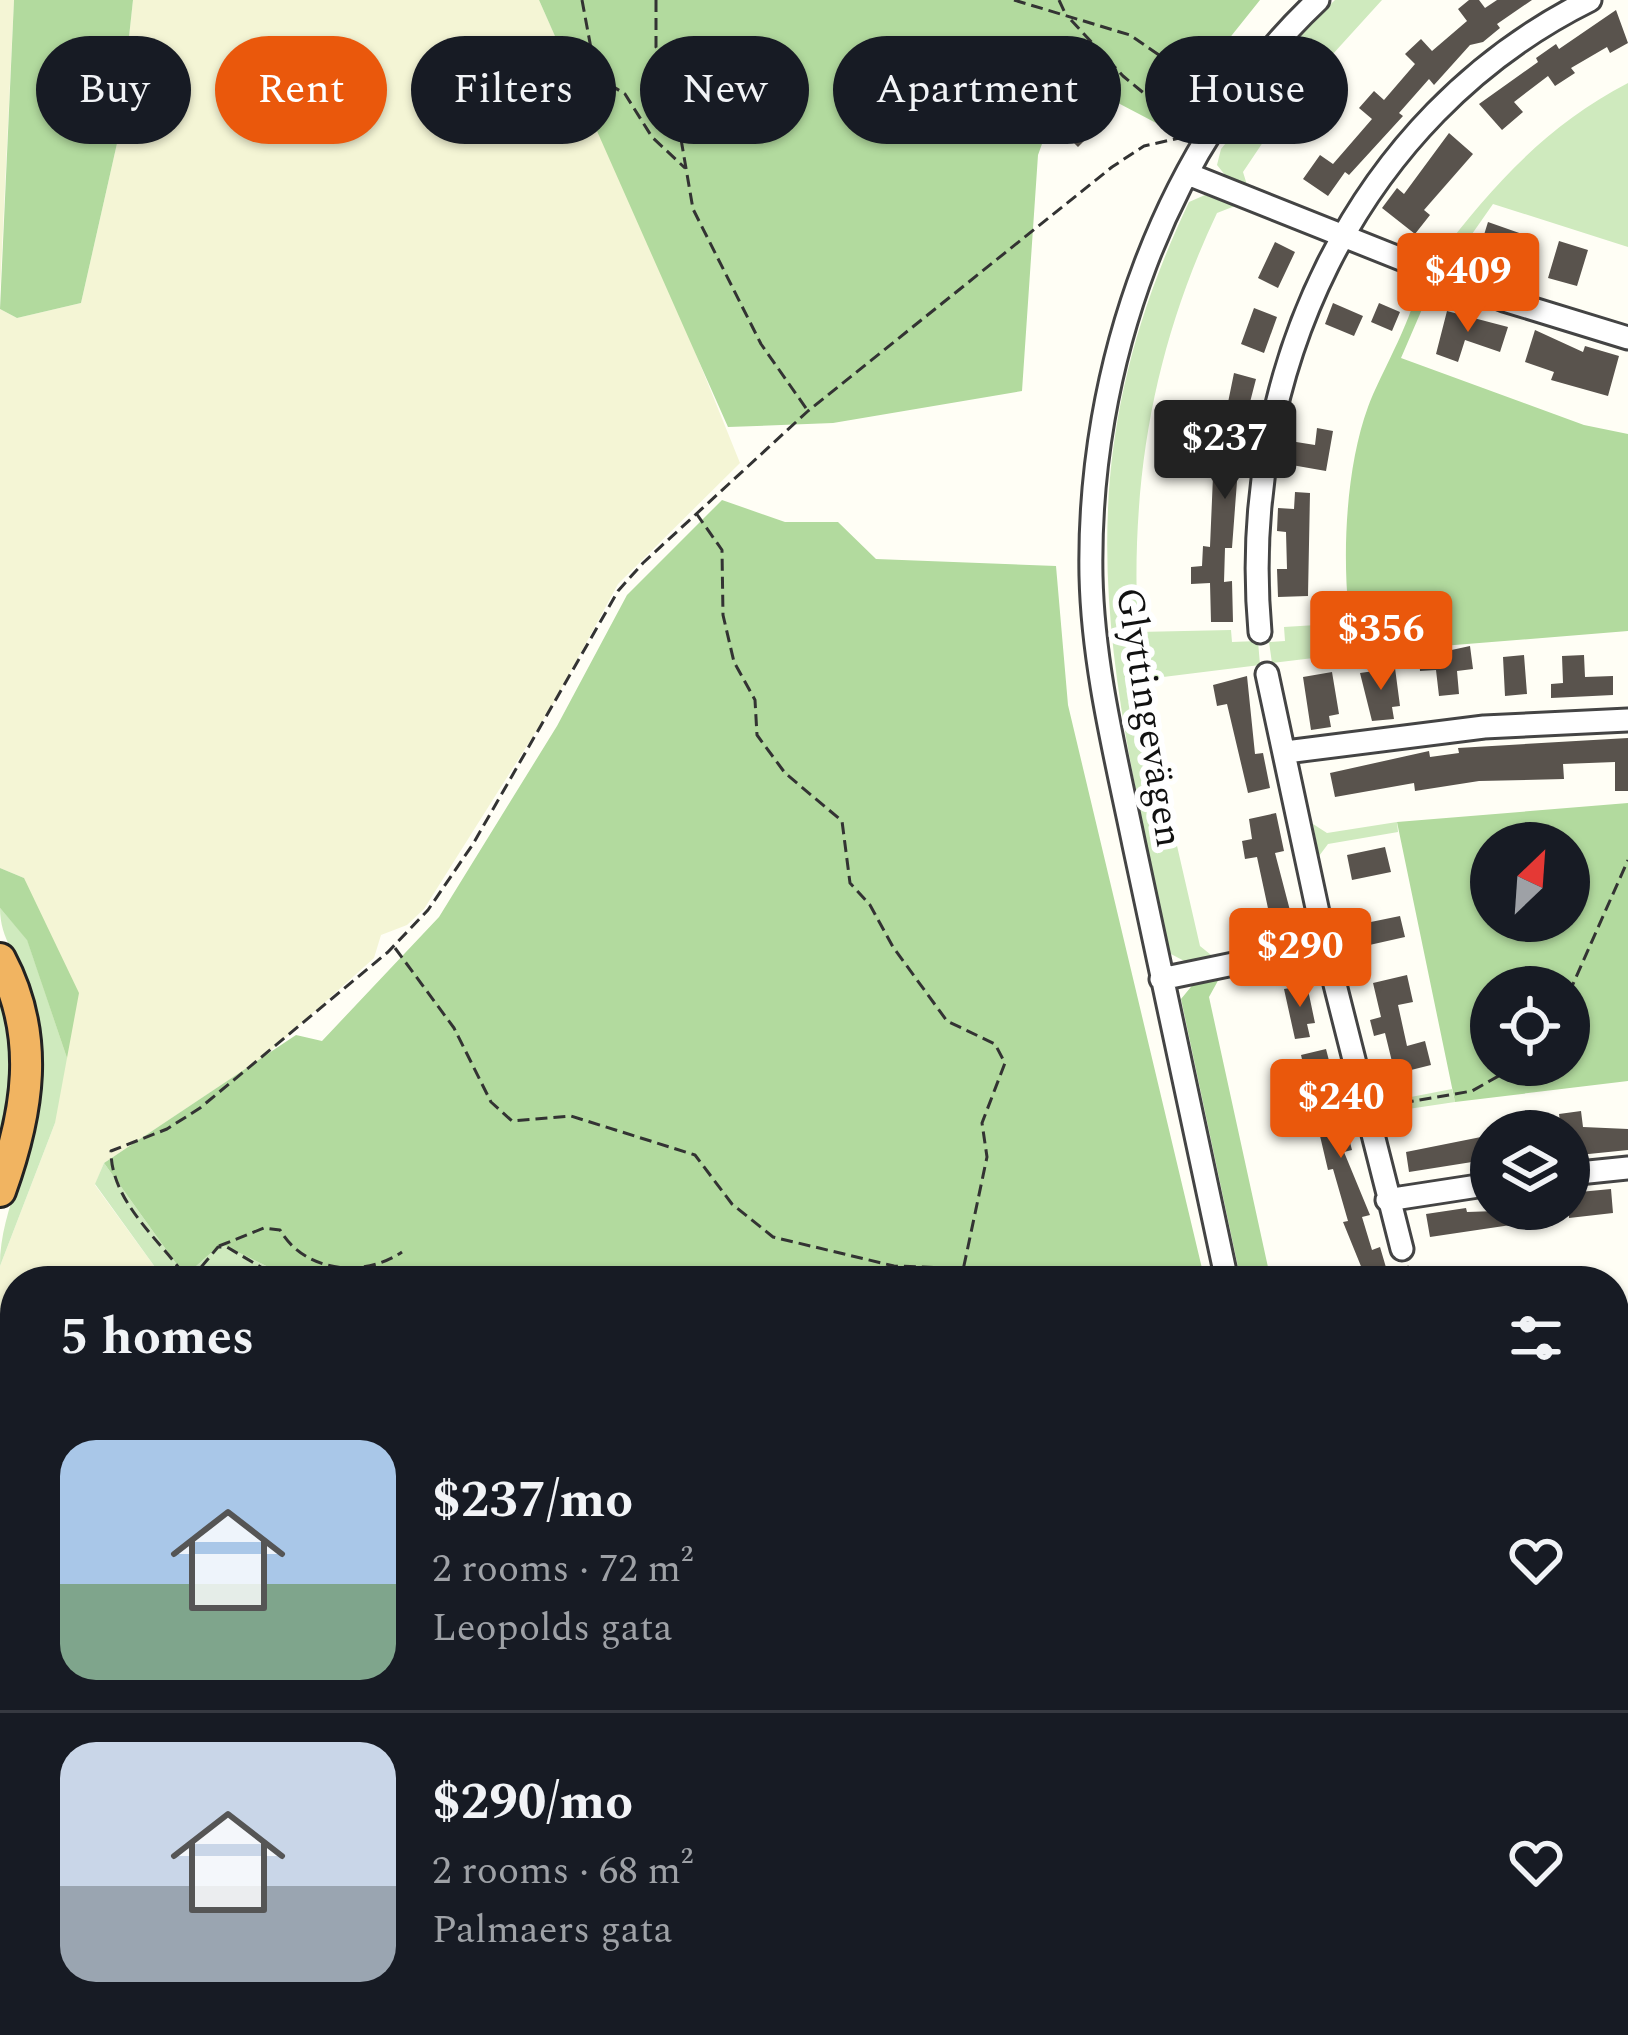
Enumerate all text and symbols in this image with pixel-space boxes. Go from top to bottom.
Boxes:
chip: Buy [36,36,191,144]
chip: Rent [215,36,387,144]
chip: Filters [411,36,616,144]
chip: New [640,36,809,144]
chip: Apartment [833,36,1121,144]
chip: House [1145,36,1348,144]
pin: $409 [1397,233,1539,335]
text: $409 [1424,242,1512,301]
pin: $237 [1154,400,1296,502]
text: $237 [1181,409,1269,468]
street label: Glyttingevägen [1099,583,1198,852]
pin: $356 [1310,591,1452,693]
text: $356 [1337,600,1425,659]
north arrow [1470,822,1590,942]
map controls [1470,822,1590,1230]
pin: $290 [1229,908,1371,1010]
text: $290 [1256,917,1344,976]
button: locate [1470,966,1590,1086]
pin: $240 [1270,1059,1412,1161]
text: $240 [1297,1068,1385,1127]
button: layers [1470,1110,1590,1230]
text: 5 homes [60,1299,254,1377]
icon: filters [1503,1305,1569,1371]
text: $237/mo [432,1462,633,1540]
icon: home [156,1488,300,1632]
icon: heart [1503,1527,1569,1593]
text: 2 rooms · 72 m² [432,1540,693,1599]
text: Leopolds gata [432,1599,673,1658]
text: $290/mo [432,1764,633,1842]
icon: home [156,1790,300,1934]
icon: heart [1503,1829,1569,1895]
text: 2 rooms · 68 m² [432,1842,693,1901]
text: Palmaers gata [432,1901,673,1960]

